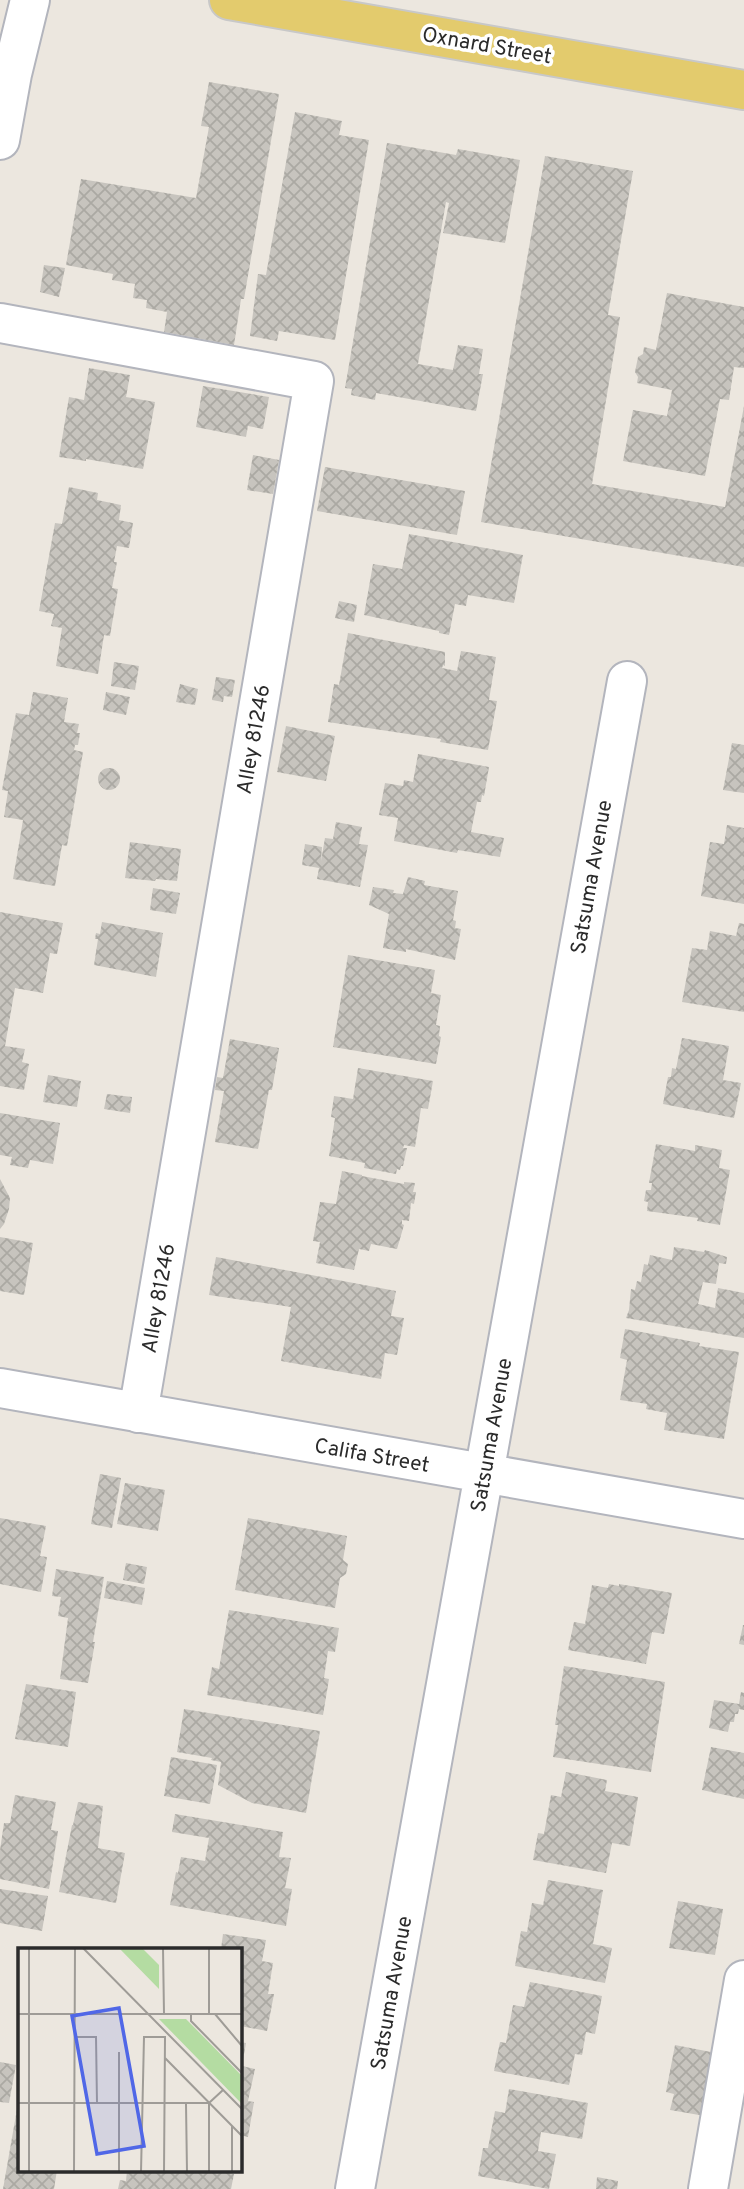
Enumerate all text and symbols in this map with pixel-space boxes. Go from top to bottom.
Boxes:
street label: Oxnard Street [420,22,554,71]
street label: Alley 81246 [232,682,277,796]
street label: Satsuma Avenue [566,798,619,956]
street label: Alley 81246 [137,1241,182,1355]
street label: Satsuma Avenue [466,1356,519,1514]
street label: Califa Street [312,1433,431,1480]
street label: Satsuma Avenue [366,1914,419,2072]
inset map [18,1948,242,2172]

